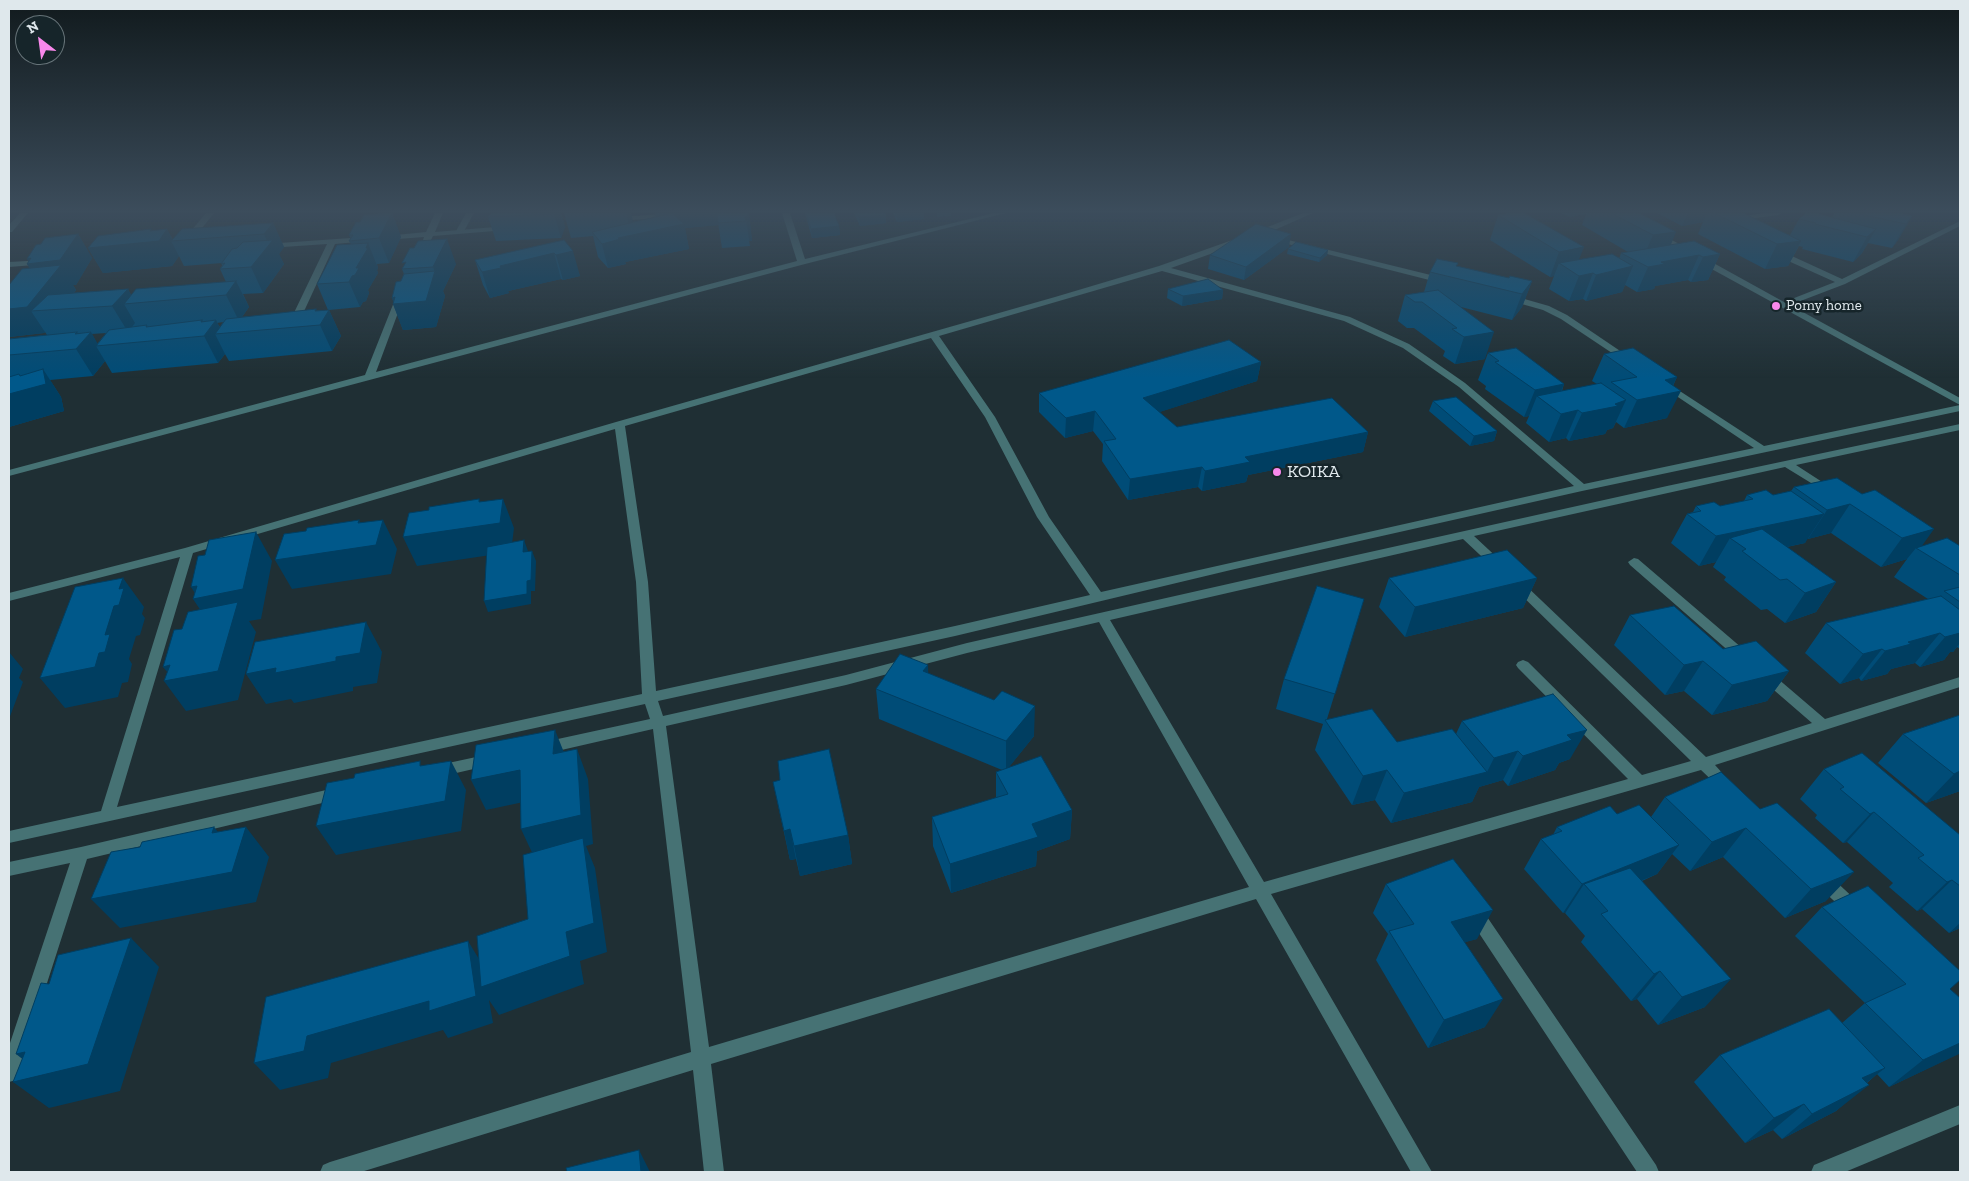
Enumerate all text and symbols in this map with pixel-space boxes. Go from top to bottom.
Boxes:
north arrow [15,15,65,65]
text: N [24,17,42,37]
place label: Pomy home [1786,297,1862,315]
marker: Pomy home [1770,300,1782,312]
place label: KOIKA [1287,461,1340,483]
marker: KOIKA [1271,466,1283,478]

